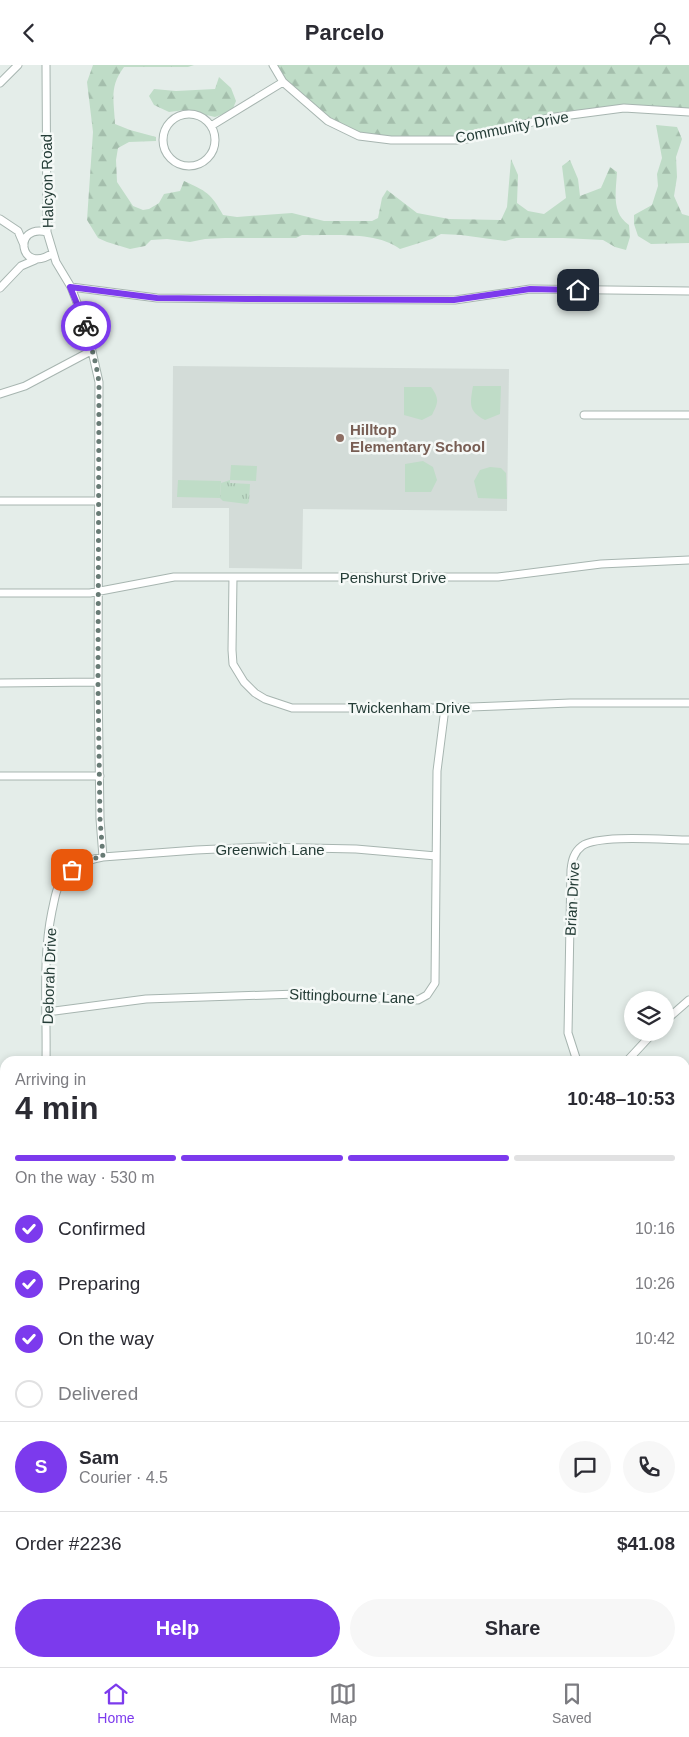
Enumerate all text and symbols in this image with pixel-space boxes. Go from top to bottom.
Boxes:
icon: back [15,19,43,47]
icon: person [646,19,674,47]
text: Parcelo [305,20,384,45]
street label: Community Drive [454,108,570,146]
street label: Halcyon Road [38,134,56,228]
pin [557,269,599,311]
icon: home [564,276,592,304]
courier [61,301,111,351]
icon: bike [72,312,100,340]
place label: Hilltop Elementary School [350,421,485,455]
marker: Hilltop Elementary School [334,432,346,444]
street label: Penshurst Drive [340,569,446,586]
street label: Twickenham Drive [348,699,470,716]
street label: Greenwich Lane [215,841,325,858]
pin [51,849,93,891]
icon: bag [58,856,86,884]
street label: Brian Drive [562,862,582,936]
street label: Deborah Drive [39,927,59,1025]
street label: Sittingbourne Lane [289,985,415,1007]
map controls [624,991,674,1041]
button: layers [624,991,674,1041]
text: Arriving in [15,1071,86,1088]
text: 10:48–10:53 [567,1088,675,1109]
text: 4 min [15,1090,99,1126]
text: On the way · 530 m [15,1169,155,1186]
icon: check [15,1215,43,1243]
text: Confirmed [58,1218,146,1239]
text: 10:16 [635,1220,675,1237]
icon: check [15,1270,43,1298]
text: Preparing [58,1273,140,1294]
text: 10:26 [635,1275,675,1292]
icon: check [15,1325,43,1353]
text: On the way [58,1328,154,1349]
text: 10:42 [635,1330,675,1347]
text: Delivered [58,1383,138,1404]
button: chat [559,1441,611,1493]
button: phone [623,1441,675,1493]
text: Sam [79,1447,119,1468]
text: S [35,1456,47,1477]
text: Courier · 4.5 [79,1469,168,1486]
text: Order #2236 [15,1533,122,1554]
text: $41.08 [617,1533,675,1554]
button: Help [15,1599,340,1657]
button: Share [350,1599,675,1657]
tab: Home [97,1680,135,1726]
tab: Map [329,1680,357,1726]
tab: Saved [552,1680,592,1726]

